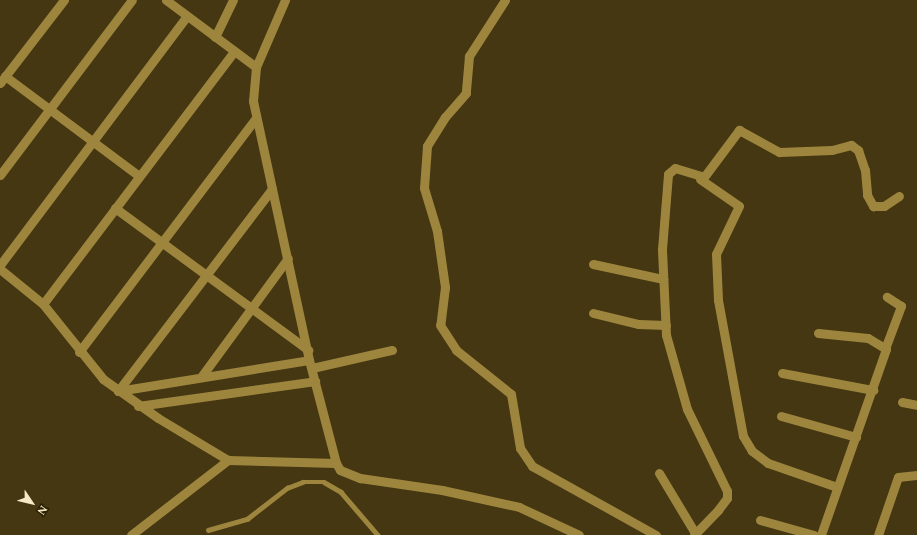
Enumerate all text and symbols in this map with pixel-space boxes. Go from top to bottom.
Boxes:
north arrow [12,483,52,523]
text: N [33,502,52,519]

